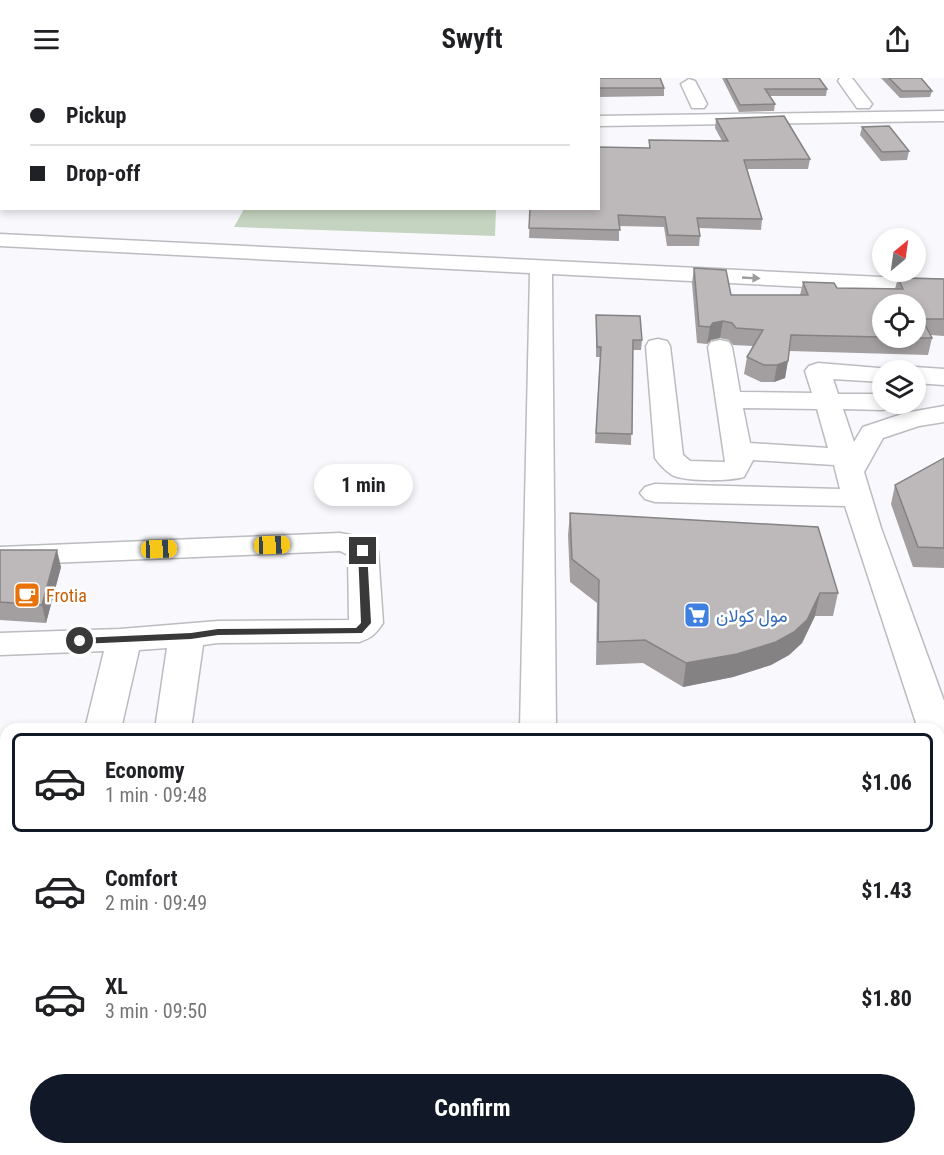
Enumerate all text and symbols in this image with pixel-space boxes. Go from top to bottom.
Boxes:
icon: menu [30,23,63,56]
text: Swyft [442,23,503,55]
icon: share [881,23,914,56]
text: Pickup [66,103,126,128]
text: Drop-off [66,161,140,186]
north arrow [872,228,926,282]
map controls [872,228,926,414]
one-way arrow [741,273,760,282]
button: locate [872,294,926,348]
button: layers [872,360,926,414]
callout: 1 min [314,464,412,506]
text: 1 min [341,473,386,497]
car [254,535,290,555]
route end [349,537,376,564]
car [141,539,177,559]
cafe icon: Frotia [12,580,42,610]
place label: Frotia [46,585,87,606]
supermarket icon: مول كولان [682,600,712,630]
place label: مول كولان [716,605,788,627]
route start [66,627,93,654]
icon: car [33,756,87,810]
text: Economy [105,758,185,783]
text: $1.06 [861,770,912,795]
text: 1 min · 09:48 [105,783,207,807]
icon: car [33,864,87,918]
text: Comfort [105,866,178,891]
text: $1.43 [861,878,912,903]
text: 2 min · 09:49 [105,891,207,915]
icon: car [33,972,87,1026]
text: XL [105,974,128,999]
text: $1.80 [861,986,912,1011]
text: 3 min · 09:50 [105,999,207,1023]
button: Confirm [30,1074,915,1143]

